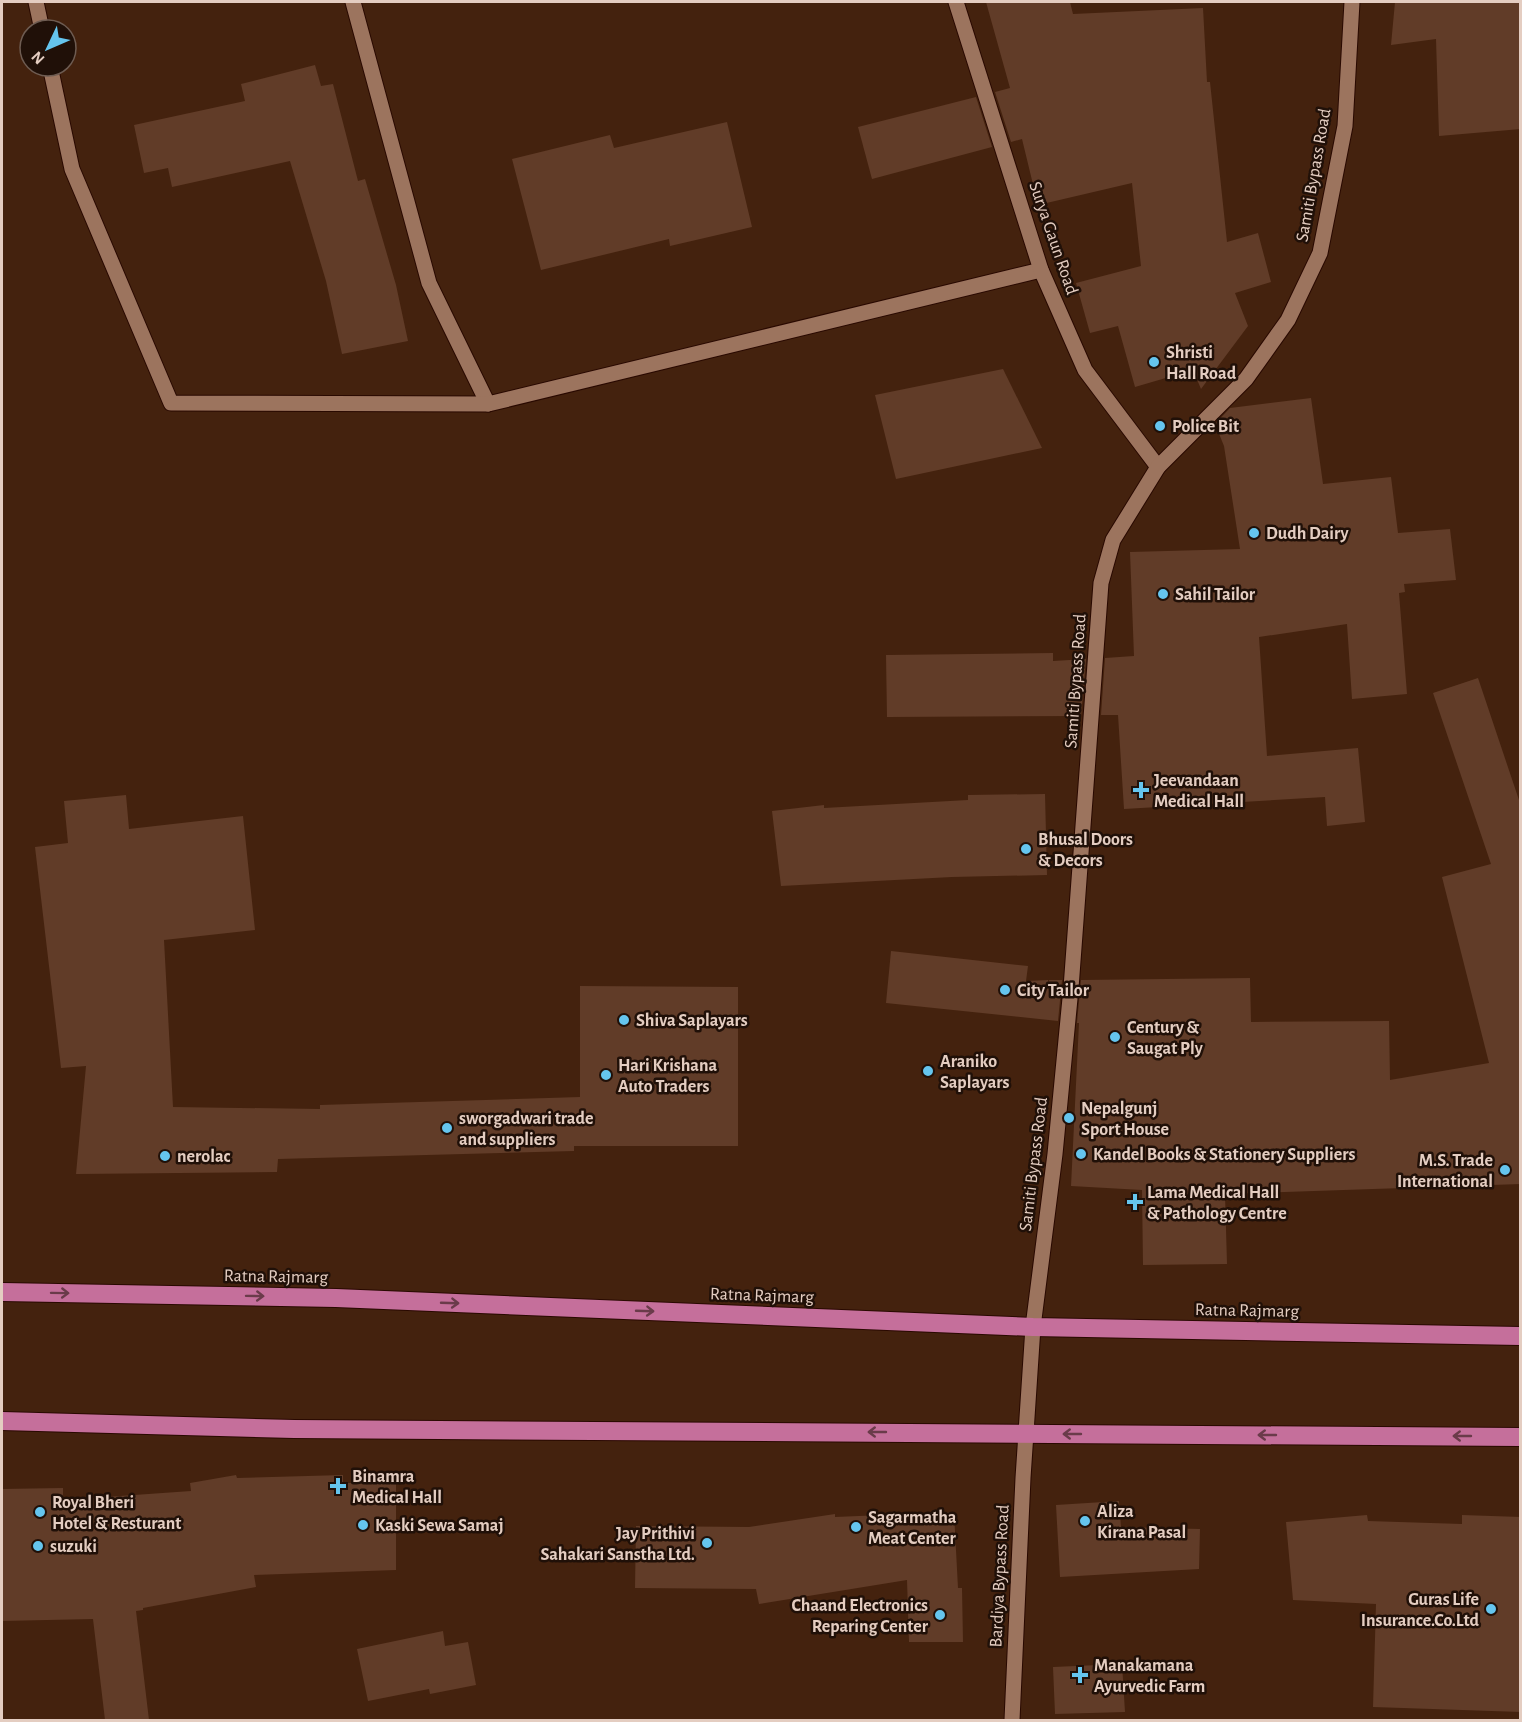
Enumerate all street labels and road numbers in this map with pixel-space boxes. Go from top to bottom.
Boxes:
street label: Samiti Bypass Road [1293,107,1335,243]
street label: Surya Gaun Road [1025,180,1081,297]
street label: Samiti Bypass Road [1062,613,1090,749]
street label: Samiti Bypass Road [1017,1096,1051,1232]
street label: Ratna Rajmarg [224,1267,328,1287]
street label: Ratna Rajmarg [710,1285,815,1307]
street label: Ratna Rajmarg [1195,1301,1299,1321]
street label: Bardiya Bypass Road [987,1504,1013,1648]

